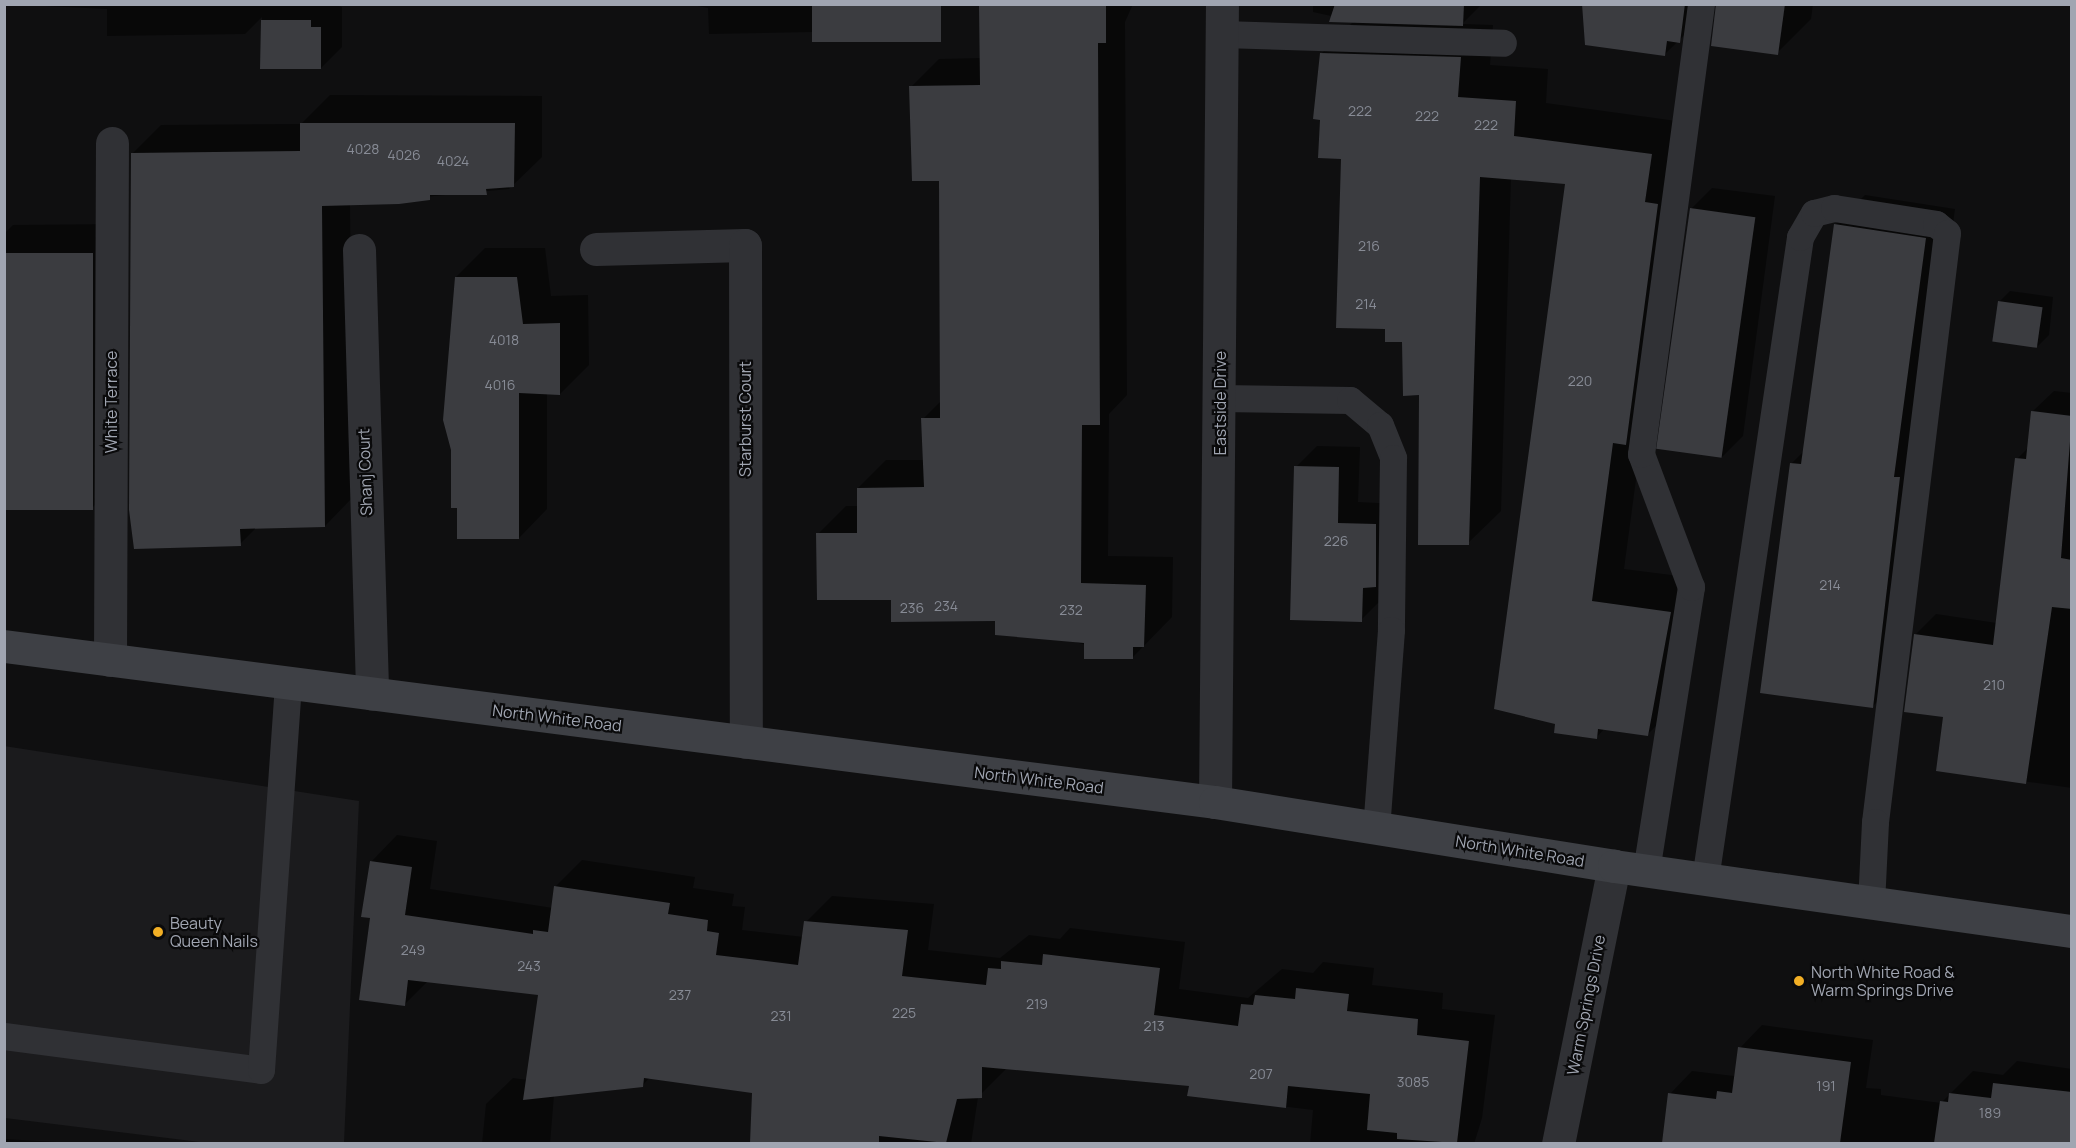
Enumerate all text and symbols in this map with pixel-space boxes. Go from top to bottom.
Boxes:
house number: 222 [1348,103,1372,119]
house number: 222 [1415,108,1439,124]
house number: 222 [1474,117,1498,133]
house number: 4028 [347,141,379,157]
house number: 4026 [387,147,421,163]
house number: 4024 [437,153,469,169]
house number: 216 [1358,238,1380,254]
house number: 214 [1355,296,1377,312]
house number: 4018 [489,332,519,348]
street label: White Terrace [101,351,121,453]
street label: Eastside Drive [1210,351,1230,455]
street label: Starburst Court [735,361,755,477]
house number: 220 [1568,373,1592,389]
house number: 4016 [485,377,515,393]
street label: Shanj Court [354,428,376,516]
house number: 226 [1324,533,1348,549]
house number: 214 [1819,577,1841,593]
house number: 234 [934,598,958,614]
house number: 236 [900,600,924,616]
house number: 232 [1059,602,1083,618]
house number: 210 [1983,677,2005,693]
street label: North White Road [491,701,623,735]
street label: North White Road [973,763,1105,797]
street label: North White Road [1454,831,1586,871]
place label: Beauty Queen Nails [170,913,258,951]
marker: Beauty Queen Nails [151,925,165,939]
street label: Warm Springs Drive [1563,933,1609,1077]
house number: 249 [401,942,425,958]
house number: 243 [517,958,541,974]
place label: North White Road & Warm Springs Drive [1811,962,1955,1000]
marker: North White Road & Warm Springs Drive [1792,974,1806,988]
house number: 237 [669,987,691,1003]
house number: 219 [1026,996,1048,1012]
house number: 225 [892,1005,916,1021]
house number: 231 [770,1008,792,1024]
house number: 213 [1143,1018,1165,1034]
house number: 207 [1249,1066,1273,1082]
house number: 3085 [1397,1074,1429,1090]
house number: 191 [1816,1078,1836,1094]
house number: 189 [1979,1105,2001,1121]

